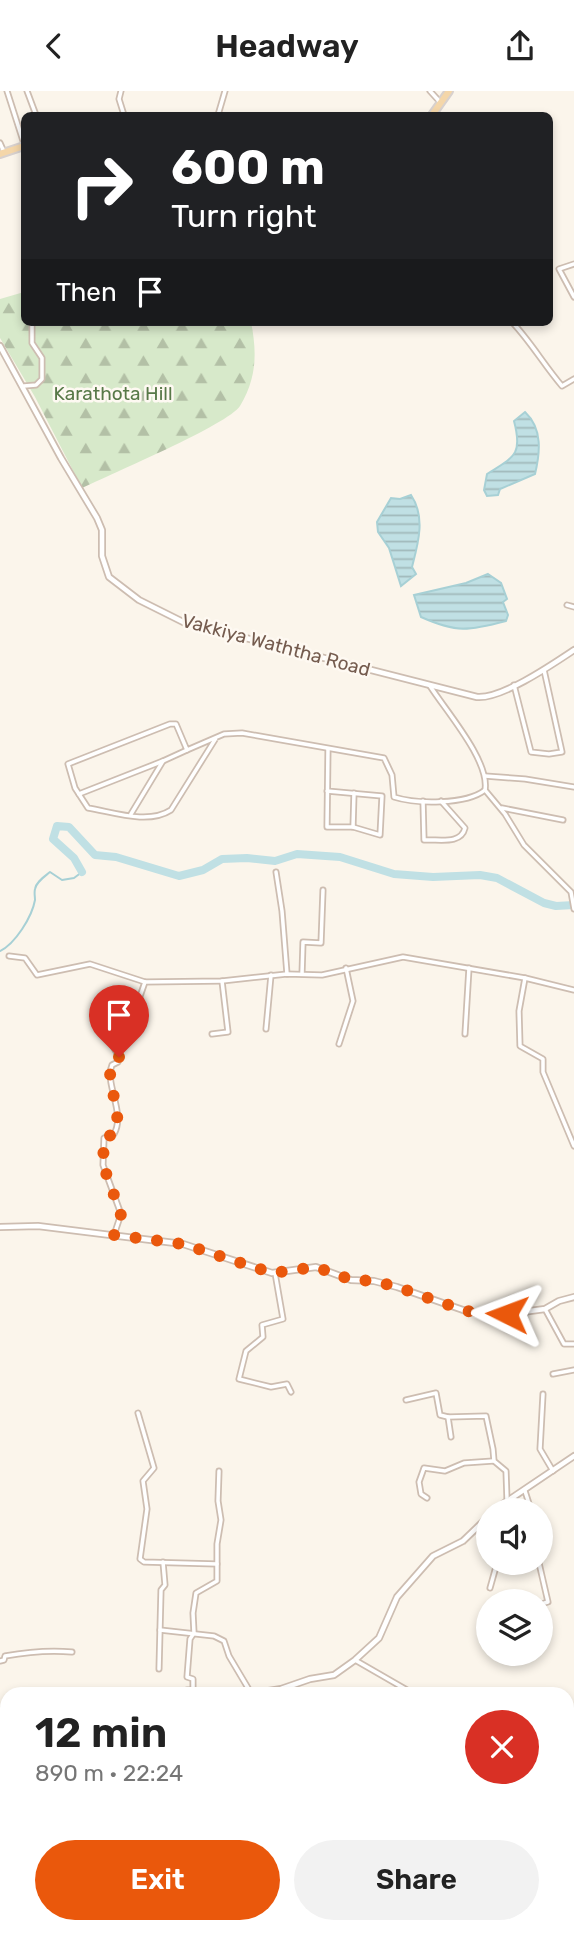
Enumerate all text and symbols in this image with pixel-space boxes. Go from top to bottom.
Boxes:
icon: back [35,27,73,65]
text: Headway [215,27,359,65]
icon: share [501,27,539,65]
text: 600 m [171,138,325,196]
icon: right [56,140,147,231]
text: Turn right [171,197,316,235]
icon: arrive [131,273,169,311]
text: Then [56,277,117,308]
park label: Karathota Hill [53,382,173,405]
street label: Vakkiya Waththa Road [179,609,373,681]
pin [89,985,149,1057]
icon: arrive [100,996,138,1034]
position arrow [470,1277,544,1351]
map controls [476,1498,553,1666]
button: sound [476,1498,553,1575]
button: layers [476,1589,553,1666]
text: 12 min [35,1708,167,1758]
button: close [465,1710,539,1784]
text: 890 m · 22:24 [35,1759,183,1787]
button: Exit [35,1840,280,1920]
button: Share [294,1840,539,1920]

